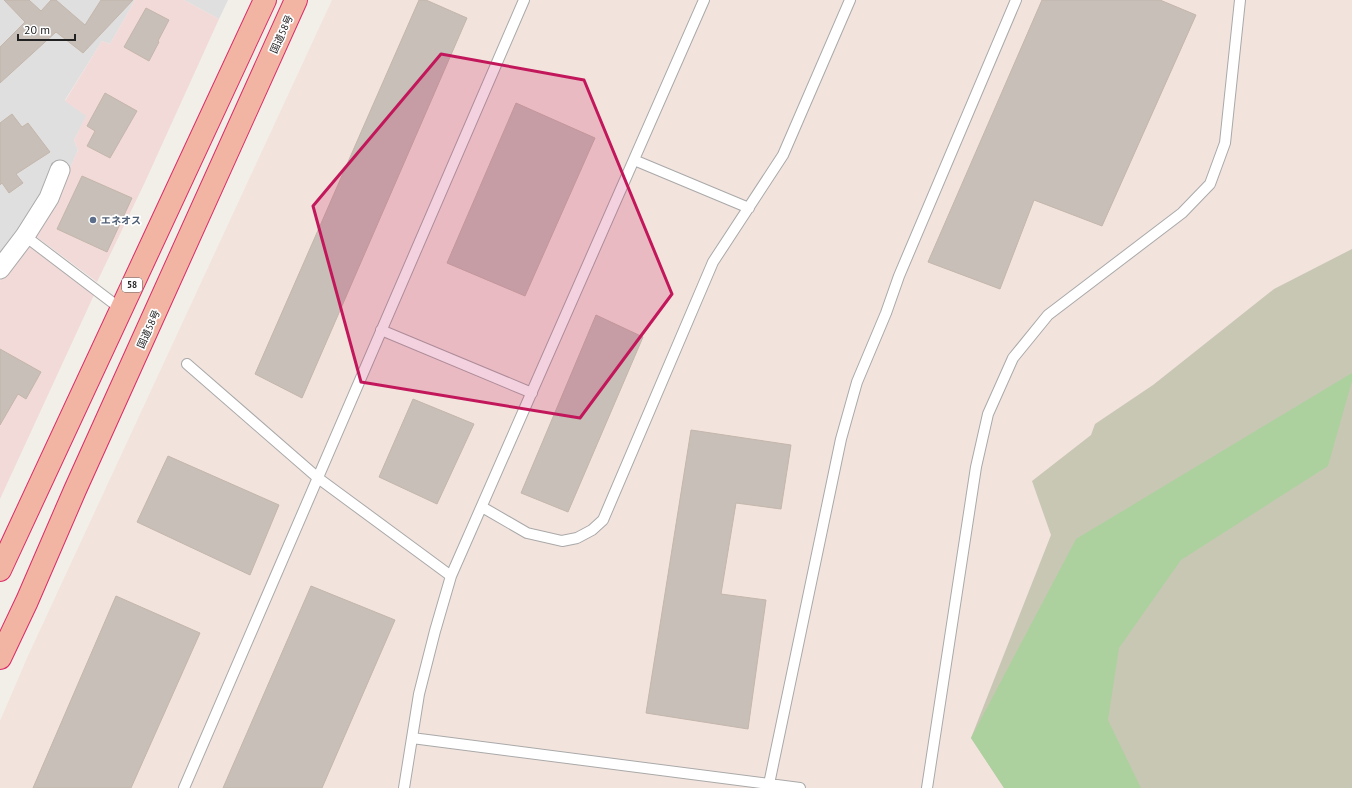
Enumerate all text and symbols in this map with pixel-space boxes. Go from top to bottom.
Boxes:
street label: 国道58号 [267,13,296,56]
scale bar [18,16,75,42]
text: 20 m [24,22,50,37]
place label: エネオス [101,214,141,227]
marker: エネオス [88,215,98,225]
road number: 58 [122,278,142,292]
street label: 国道58号 [134,308,163,351]

